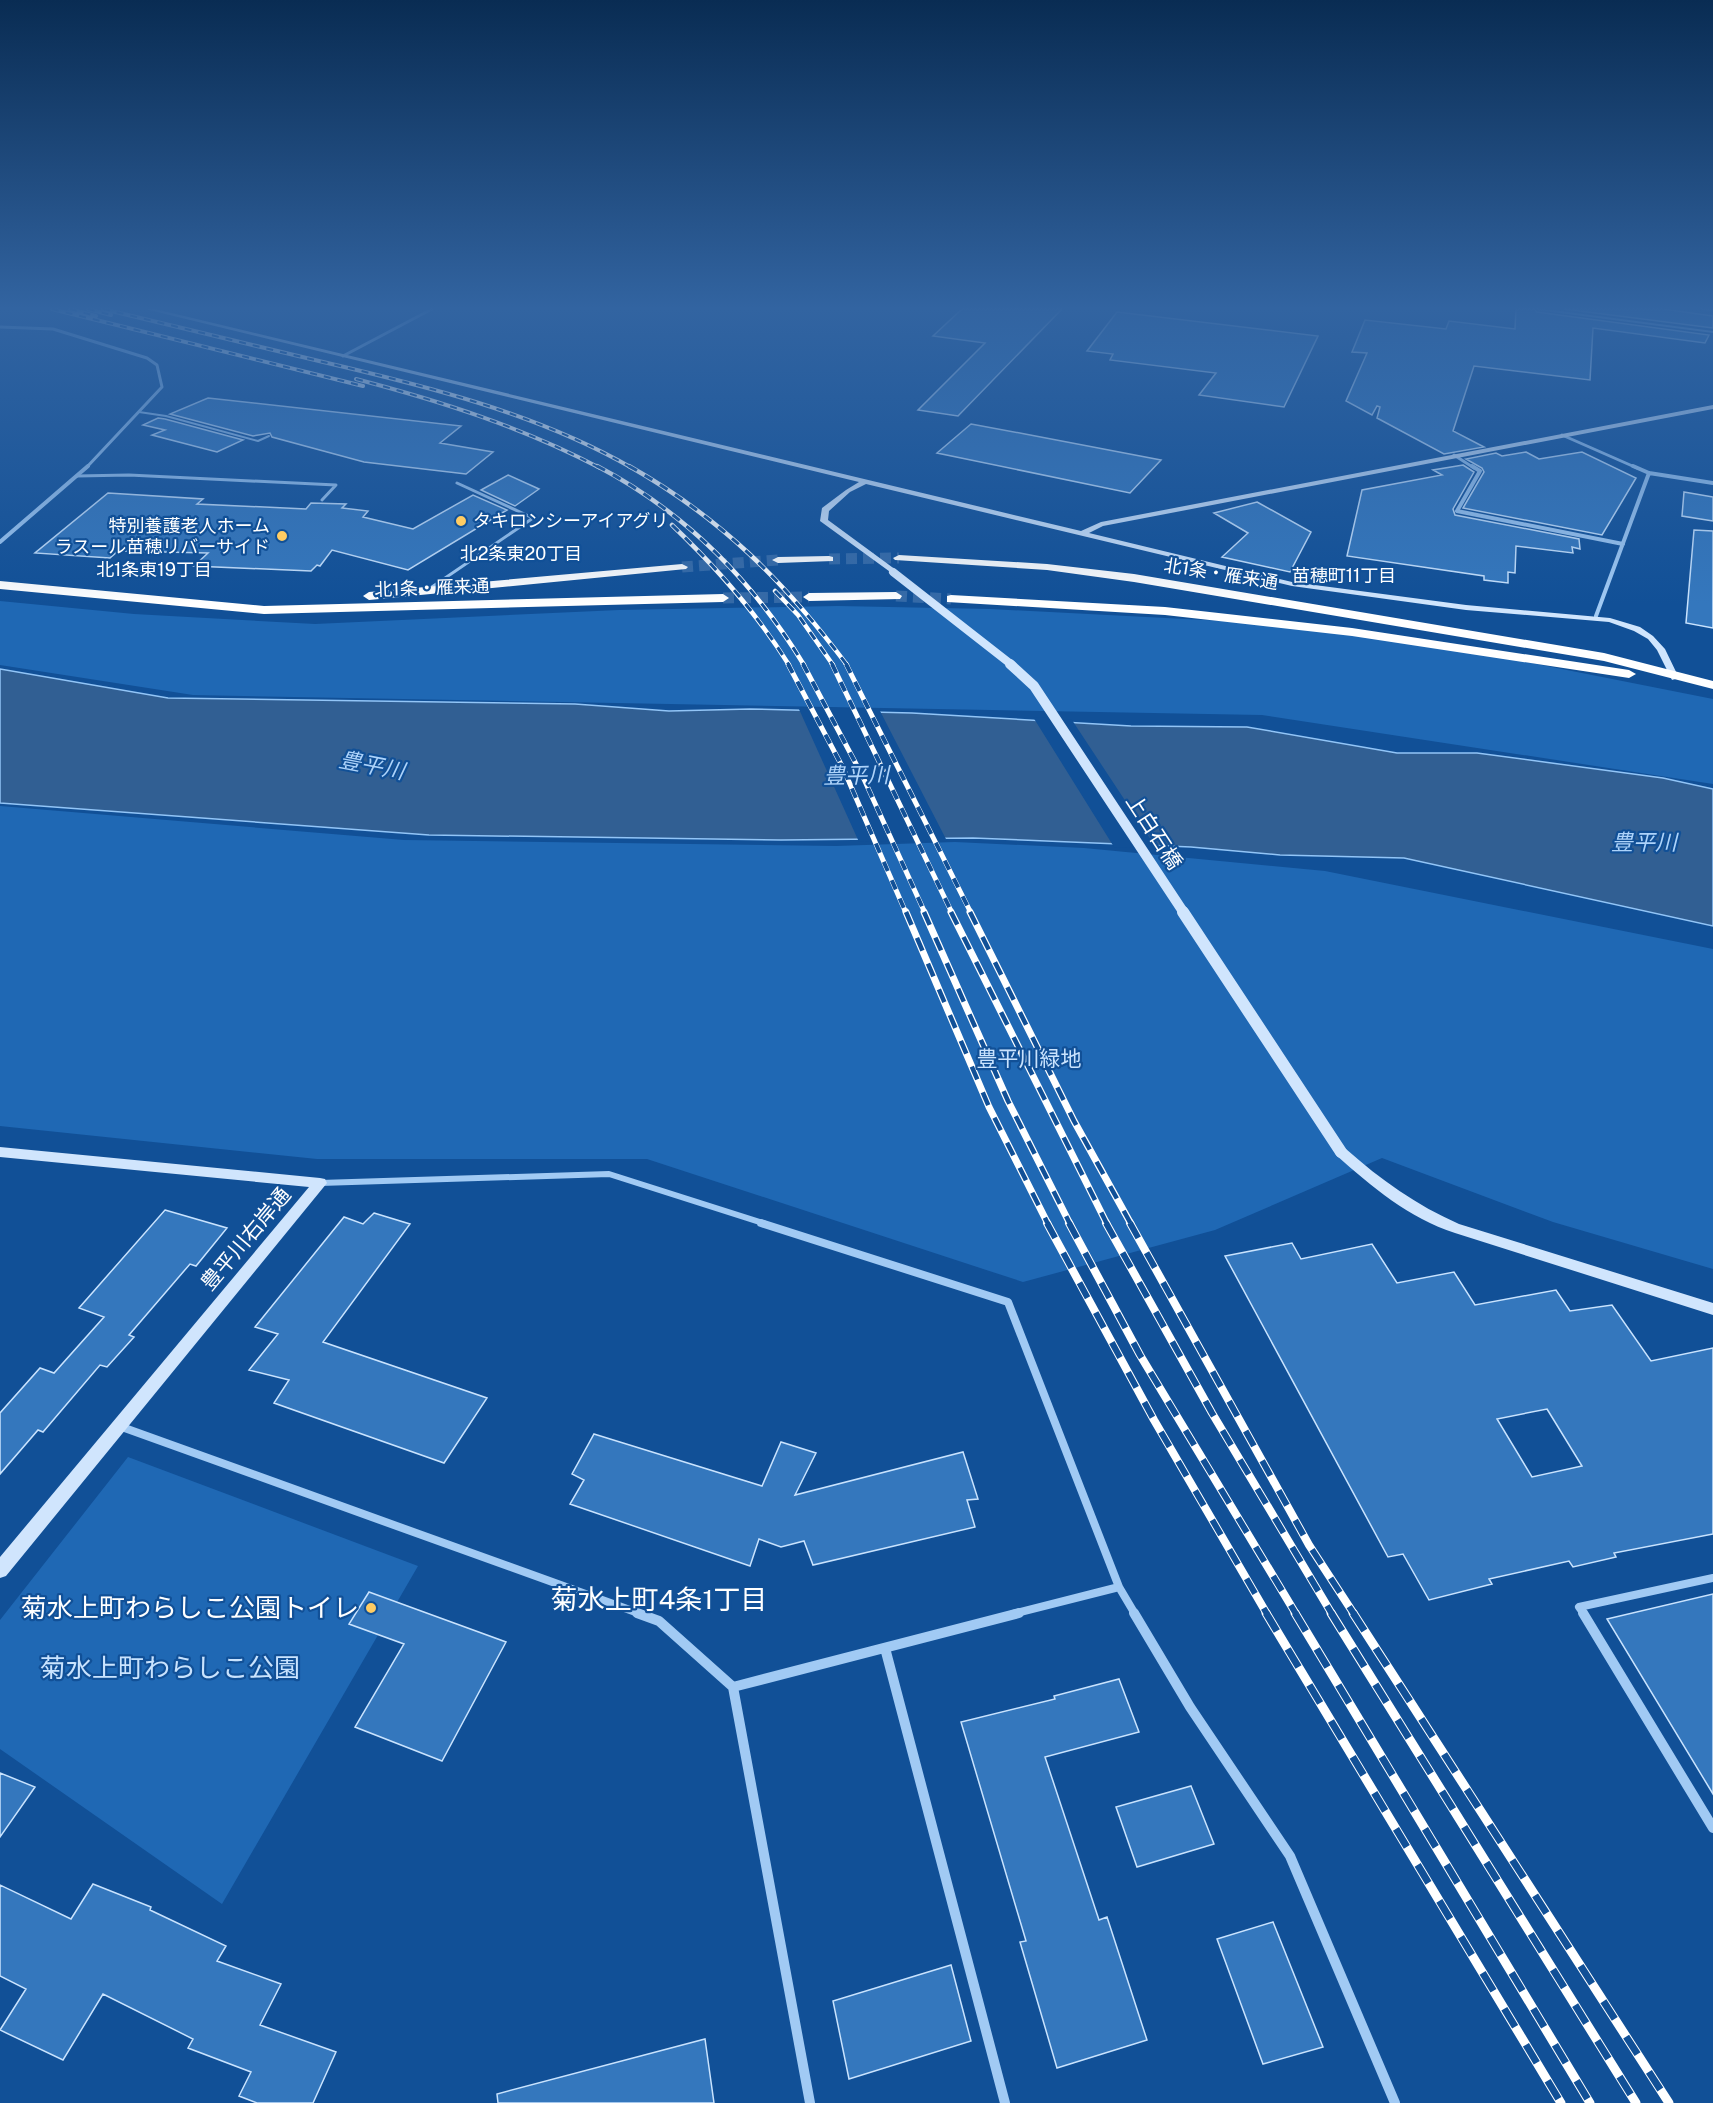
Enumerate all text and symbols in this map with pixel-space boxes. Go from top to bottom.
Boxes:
place label: タキロンシーアイアグリ [473,510,668,531]
marker: タキロンシーアイアグリ [454,514,468,528]
place label: 特別養護老人ホーム ラスール苗穂リバーサイド [55,515,270,557]
marker: 特別養護老人ホーム ラスール苗穂リバーサイド [275,529,289,543]
district label: 北2条東20丁目 [460,543,582,564]
street label: 北1条・雁来通 [1162,554,1280,593]
district label: 北1条東19丁目 [96,559,212,580]
district label: 苗穂町11丁目 [1292,565,1396,586]
street label: 北1条・雁来通 [374,575,490,600]
water label: 豊平川 [337,746,409,784]
water label: 豊平川 [823,761,891,789]
street label: 上白石橋 [1121,790,1188,874]
water label: 豊平川 [1611,829,1679,855]
park label: 豊平川緑地 [977,1046,1082,1071]
street label: 豊平川右岸通 [196,1182,296,1295]
district label: 菊水上町4条1丁目 [551,1583,767,1615]
place label: 菊水上町わらしこ公園トイレ [21,1592,359,1623]
marker: 菊水上町わらしこ公園トイレ [364,1601,378,1615]
park label: 菊水上町わらしこ公園 [40,1652,300,1683]

